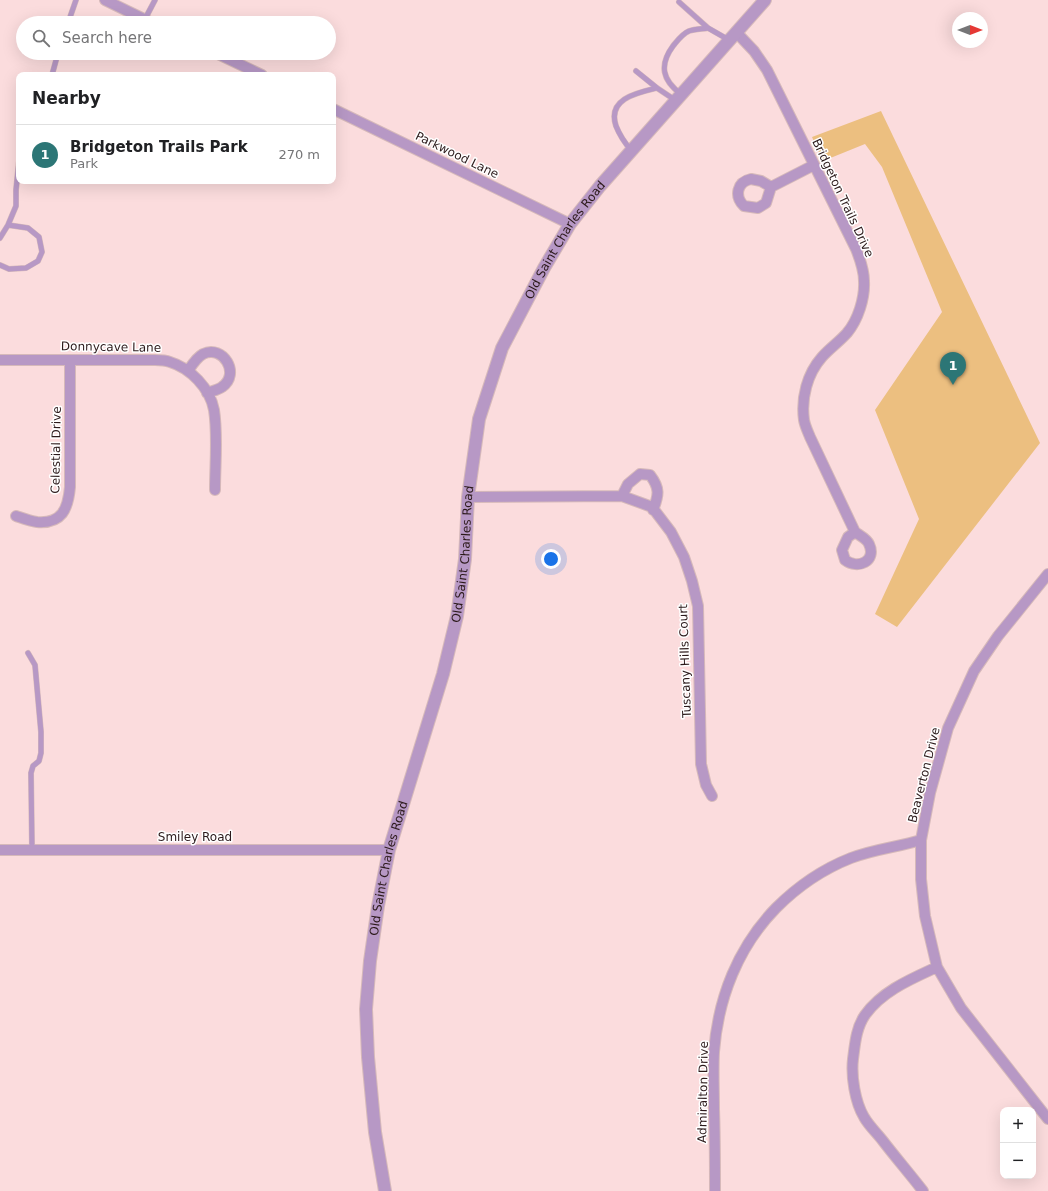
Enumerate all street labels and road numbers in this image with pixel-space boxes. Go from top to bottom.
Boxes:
street label: Parkwood Lane [413,129,501,181]
street label: Bridgeton Trails Drive [809,137,877,259]
street label: Old Saint Charles Road [522,178,608,302]
street label: Donnycave Lane [61,339,161,355]
street label: Celestial Drive [48,406,64,494]
street label: Old Saint Charles Road [449,485,477,624]
street label: Tuscany Hills Court [676,604,694,719]
street label: Beaverton Drive [905,726,943,824]
street label: Old Saint Charles Road [367,799,411,937]
street label: Smiley Road [158,830,232,844]
street label: Admiralton Drive [695,1041,711,1143]

